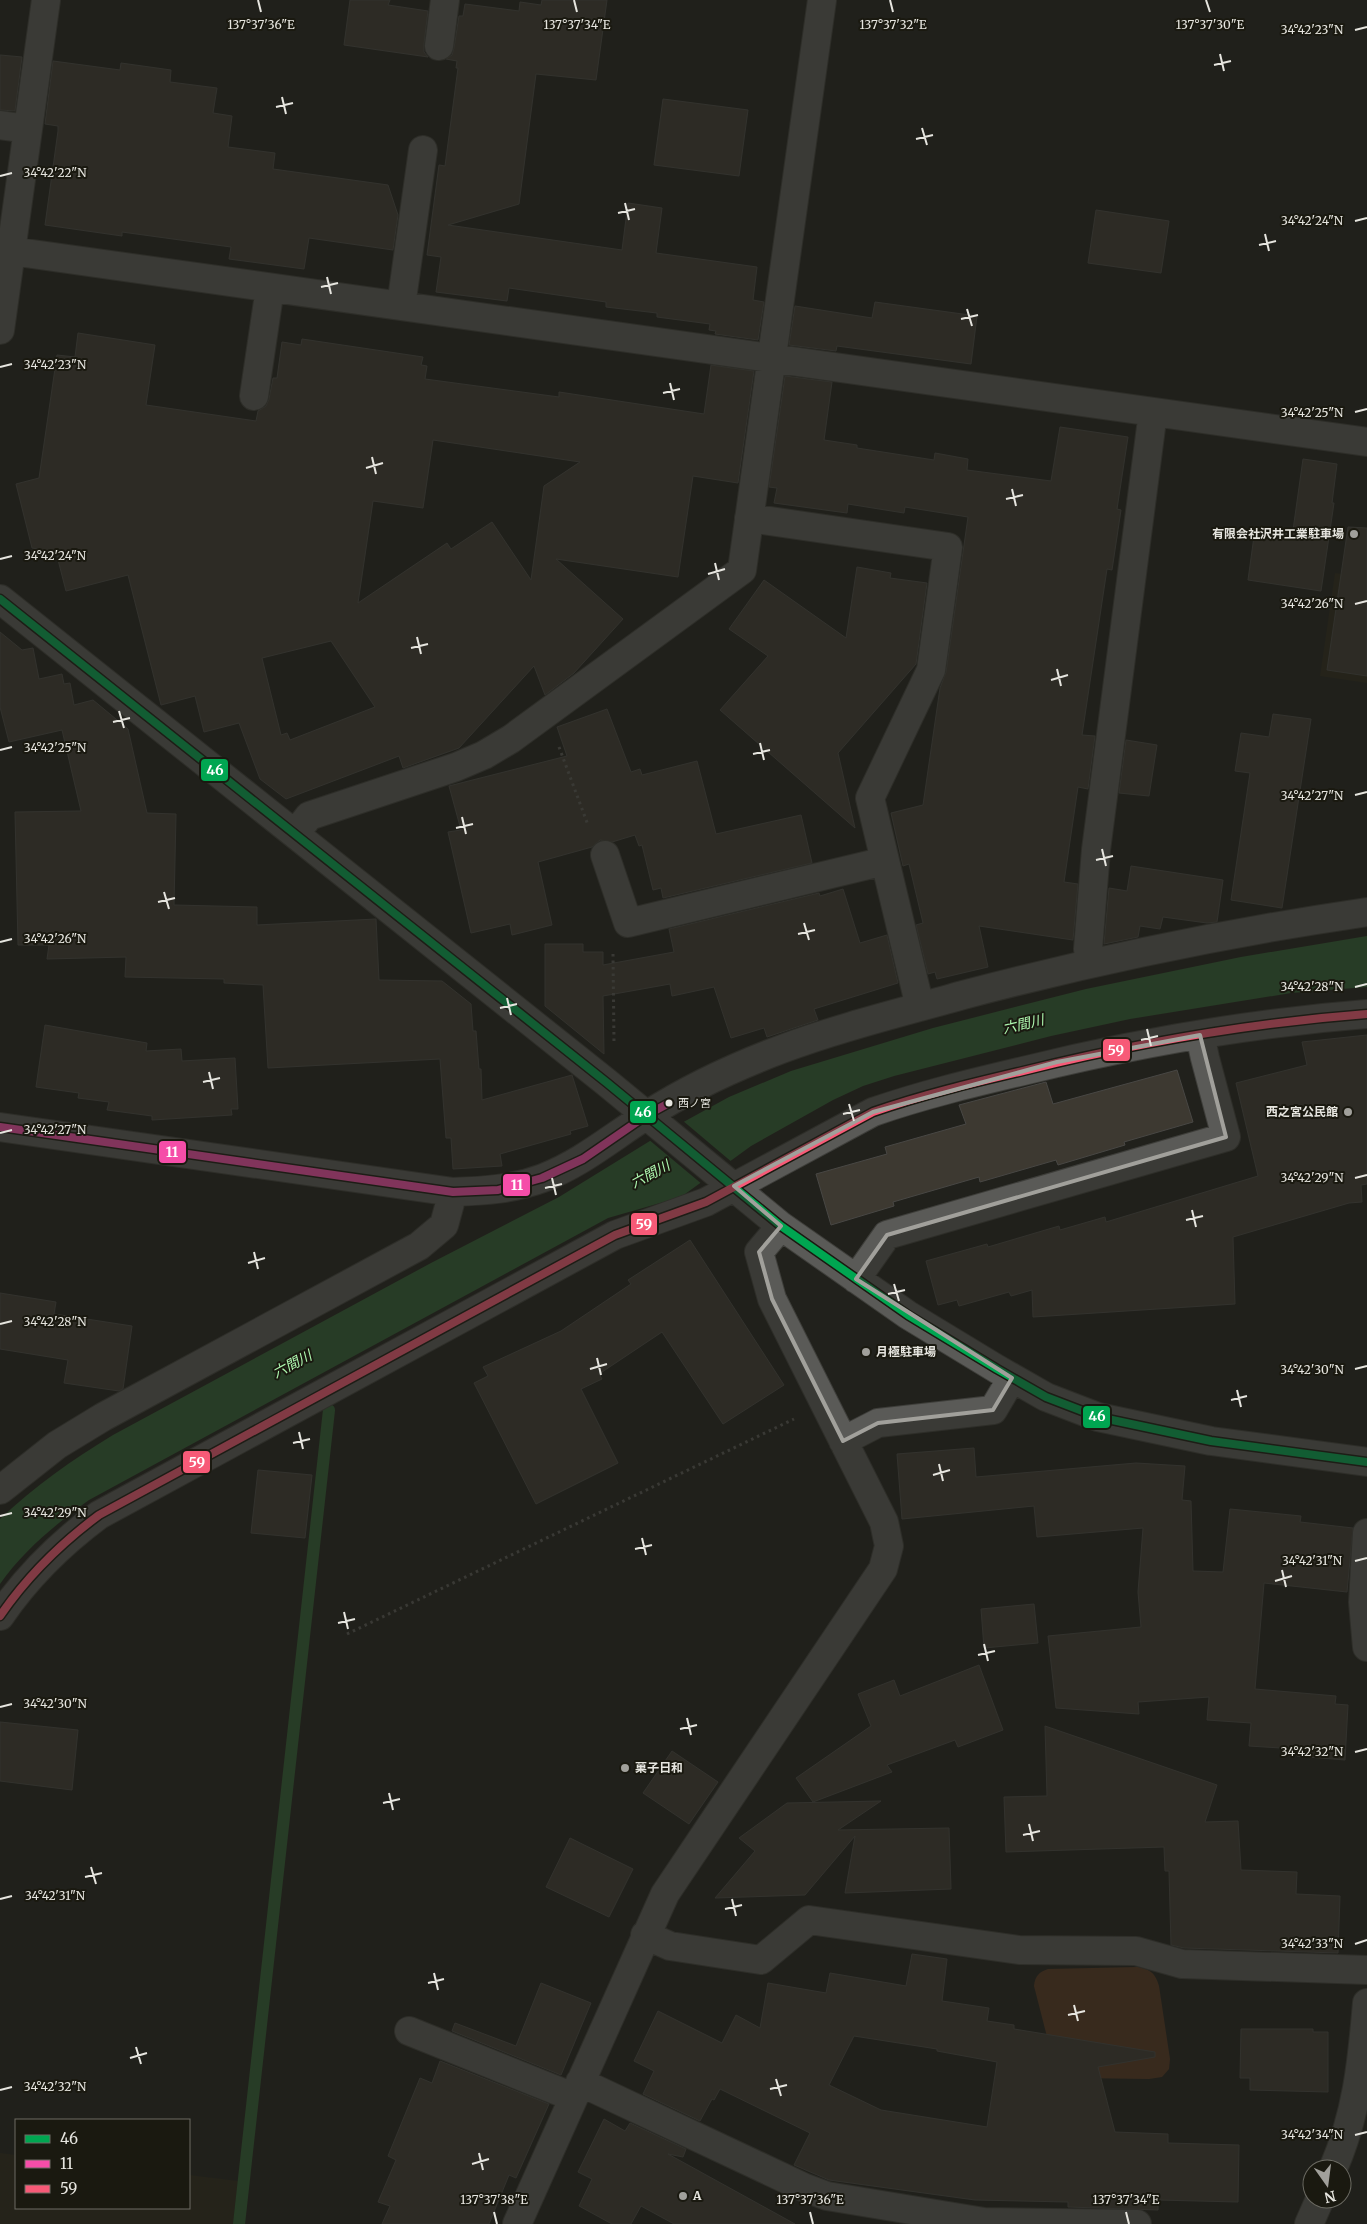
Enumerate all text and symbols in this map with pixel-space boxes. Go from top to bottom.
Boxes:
text: 137°37'36"E [227,17,295,32]
text: 137°37'34"E [544,17,611,32]
text: 137°37'32"E [859,17,927,32]
text: 137°37'30"E [1176,17,1245,32]
text: 34°42'23"N [1281,22,1344,37]
text: 34°42'22"N [24,165,87,180]
text: 34°42'24"N [1281,213,1344,228]
text: 34°42'23"N [24,357,87,372]
text: 34°42'25"N [1281,405,1344,420]
place label: 有限会社沢井工業駐車場 [1212,526,1344,541]
marker: 有限会社沢井工業駐車場 [1348,528,1360,540]
text: 34°42'24"N [24,548,87,563]
text: 34°42'26"N [1281,596,1344,611]
text: 34°42'25"N [24,740,87,755]
line badge: 46 [200,758,229,782]
text: 46 [206,761,224,779]
text: 34°42'27"N [1281,788,1344,803]
text: 34°42'26"N [24,931,87,946]
text: 34°42'28"N [1280,979,1344,994]
water label: 六間川 [1001,1010,1047,1037]
line badge: 59 [1102,1038,1131,1062]
text: 59 [1108,1041,1124,1059]
place label: 西ノ宮 [678,1096,711,1110]
marker: 西ノ宮 [664,1098,674,1108]
line badge: 46 [629,1100,657,1124]
text: 46 [634,1103,652,1121]
place label: 西之宮公民館 [1266,1104,1338,1119]
marker: 西之宮公民館 [1342,1106,1354,1118]
text: 34°42'27"N [24,1122,87,1137]
line badge: 11 [158,1140,187,1164]
text: 11 [166,1143,179,1161]
water label: 六間川 [627,1155,675,1192]
text: 34°42'29"N [1280,1170,1344,1185]
line badge: 11 [502,1173,531,1197]
text: 11 [511,1176,524,1194]
line badge: 59 [630,1212,658,1236]
text: 59 [636,1215,652,1233]
text: 34°42'28"N [23,1314,87,1329]
place label: 月極駐車場 [876,1344,936,1359]
water label: 六間川 [269,1345,317,1382]
marker: 月極駐車場 [860,1346,872,1358]
text: 34°42'30"N [1280,1362,1344,1377]
line badge: 46 [1082,1405,1111,1429]
text: 46 [1088,1407,1106,1425]
line badge: 59 [182,1450,211,1474]
text: 59 [189,1453,205,1471]
text: 34°42'29"N [23,1505,87,1520]
text: 34°42'31"N [1282,1553,1343,1568]
text: 34°42'30"N [23,1696,87,1711]
text: 34°42'32"N [1281,1744,1344,1759]
place label: 菓子日和 [635,1760,683,1775]
marker: 菓子日和 [619,1762,631,1774]
text: 34°42'31"N [25,1888,86,1903]
text: 34°42'33"N [1281,1936,1344,1951]
text: 34°42'32"N [24,2079,87,2094]
legend [15,2119,190,2209]
text: 34°42'34"N [1281,2127,1344,2142]
text: 46 [60,2129,78,2148]
text: 11 [60,2154,73,2173]
north arrow [1302,2159,1352,2209]
text: 59 [60,2179,77,2198]
text: N [1323,2187,1338,2207]
place label: A [692,2188,702,2203]
marker: A [677,2190,689,2202]
text: 137°37'38"E [460,2192,528,2207]
text: 137°37'36"E [776,2192,844,2207]
text: 137°37'34"E [1093,2192,1160,2207]

